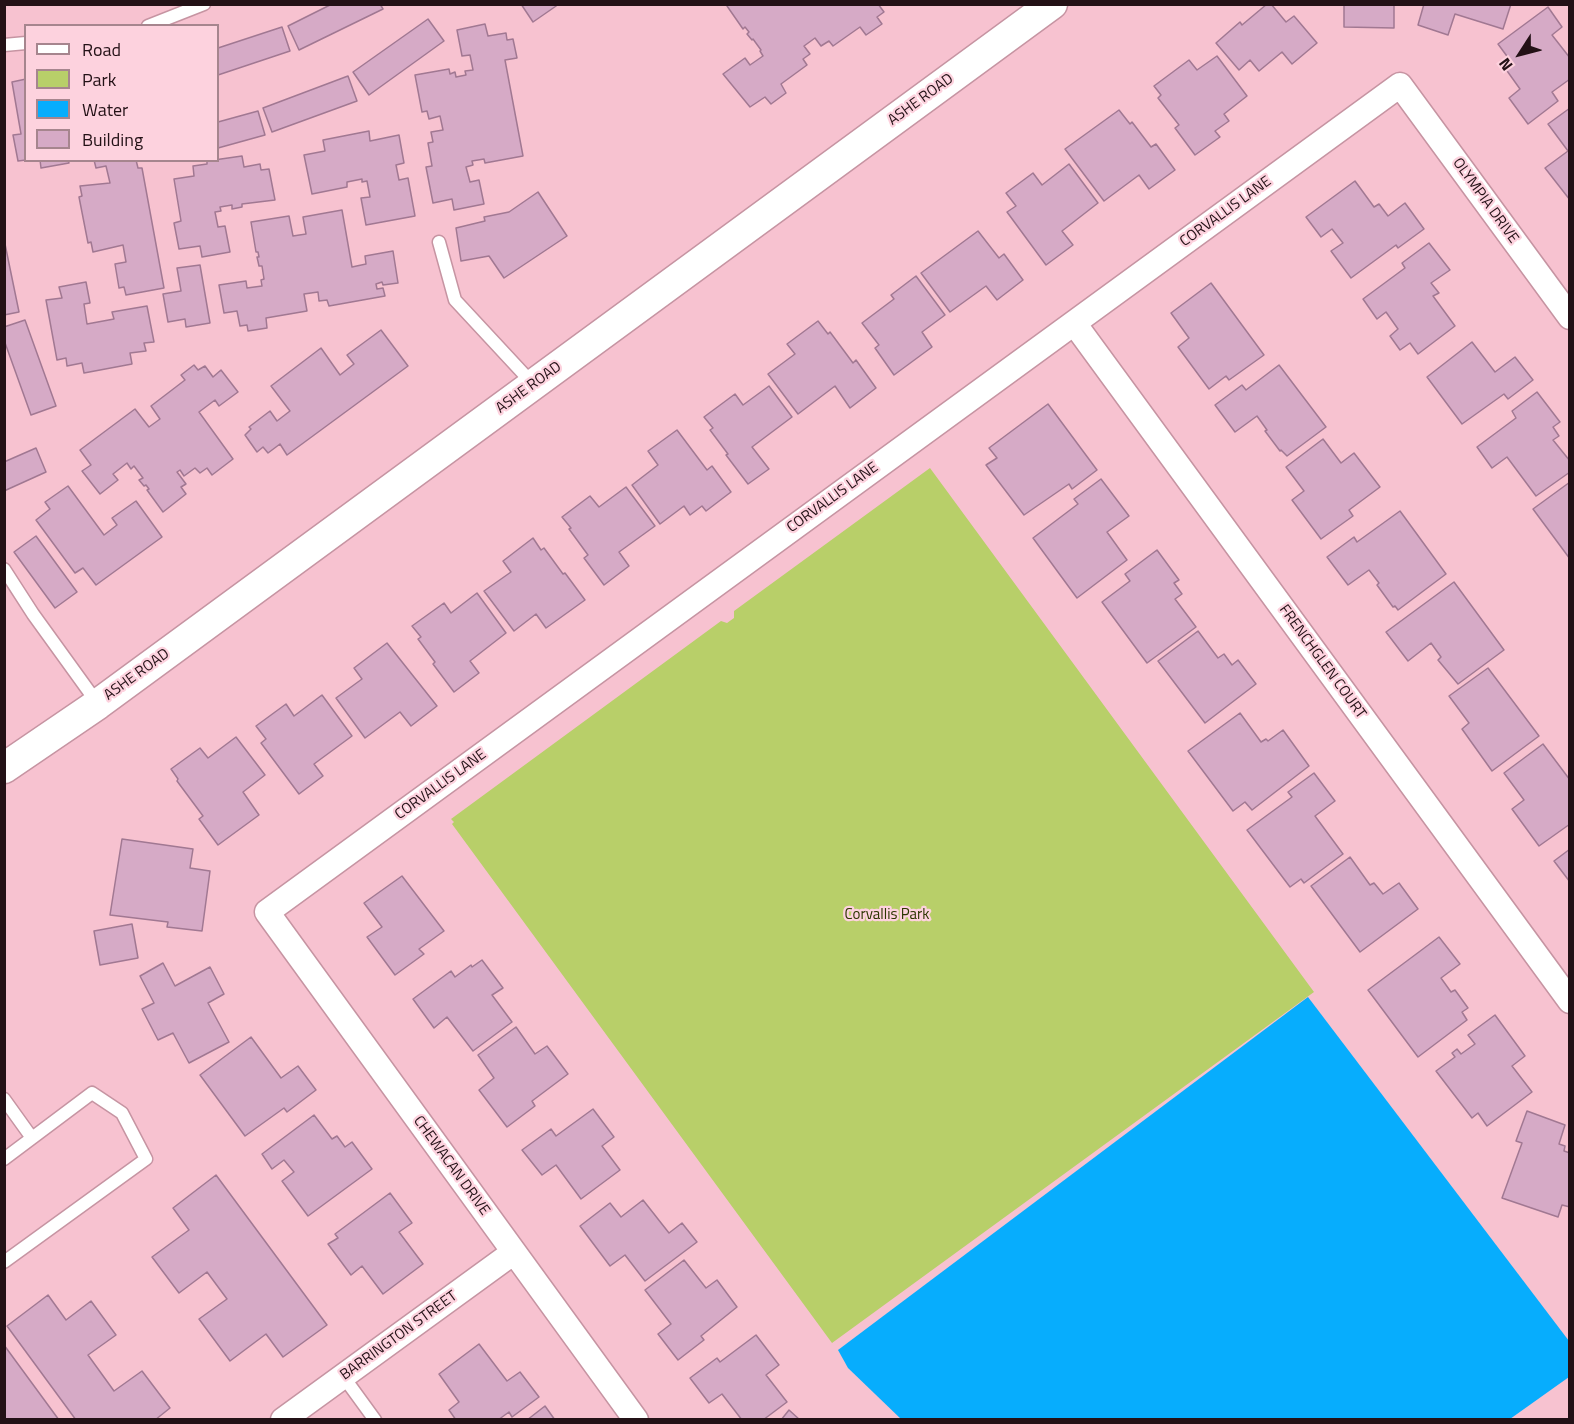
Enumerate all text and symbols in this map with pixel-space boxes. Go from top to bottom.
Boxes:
legend [24,24,219,162]
north arrow [1490,24,1550,84]
text: Road [82,36,121,63]
text: N [1492,53,1518,76]
text: Park [82,66,116,93]
street label: ASHE ROAD [885,70,957,130]
text: Water [82,96,128,123]
text: Building [82,126,143,153]
street label: OLYMPIA DRIVE [1448,155,1522,247]
street label: CORVALLIS LANE [1177,173,1275,251]
street label: ASHE ROAD [493,358,565,418]
street label: CORVALLIS LANE [784,459,882,537]
street label: FRENCHGLEN COURT [1275,601,1369,723]
street label: ASHE ROAD [101,645,173,705]
street label: CORVALLIS LANE [392,746,490,824]
park label: Corvallis Park [845,906,929,924]
street label: CHEWACAN DRIVE [409,1113,493,1219]
street label: BARRINGTON STREET [337,1288,461,1384]

